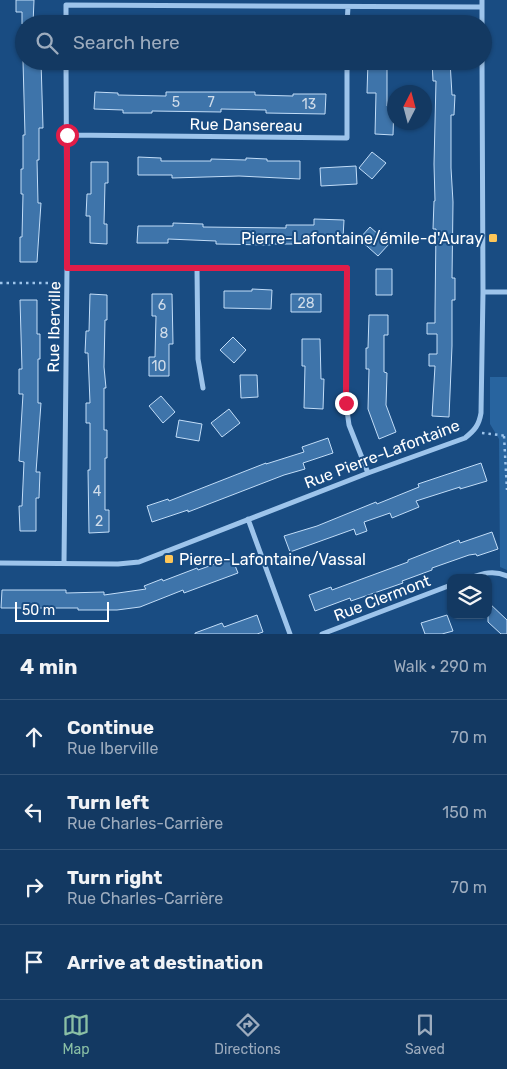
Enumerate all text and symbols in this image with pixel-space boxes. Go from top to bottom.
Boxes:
search box [15,15,492,70]
icon: search [33,29,61,57]
text: Search here [73,31,180,54]
north arrow [387,85,432,130]
house number: 5 [172,94,180,111]
house number: 7 [207,94,215,111]
house number: 13 [302,96,316,113]
street label: Rue Dansereau [189,115,303,135]
route start [56,124,79,147]
place label: Pierre-Lafontaine/émile-d'Auray [241,229,483,248]
marker: Pierre-Lafontaine/émile-d'Auray [487,232,499,244]
street label: Rue Iberville [44,281,64,373]
house number: 28 [297,295,315,312]
house number: 6 [158,297,166,314]
house number: 8 [160,325,169,342]
house number: 10 [152,358,167,375]
route end [335,392,358,415]
street label: Rue Pierre-Lafontaine [302,416,462,492]
house number: 4 [93,483,102,500]
house number: 2 [95,513,103,530]
place label: Pierre-Lafontaine/Vassal [179,550,366,569]
marker: Pierre-Lafontaine/Vassal [163,553,175,565]
street label: Rue Clermont [331,571,433,625]
map controls [447,574,492,619]
button: layers [447,574,492,619]
scale bar [15,599,109,622]
text: 50 m [22,602,55,619]
text: 4 min [20,654,78,679]
text: Walk · 290 m [393,657,487,676]
text: Continue [67,716,154,739]
icon: ahead [20,723,48,751]
text: 70 m [450,728,487,747]
text: Rue Iberville [67,739,158,758]
text: Turn left [67,791,149,814]
icon: left [20,798,48,826]
text: 150 m [442,803,487,822]
text: Rue Charles-Carrière [67,814,223,833]
text: Turn right [67,866,162,889]
icon: right [20,873,48,901]
text: 70 m [450,878,487,897]
text: Rue Charles-Carrière [67,889,223,908]
icon: arrive [20,948,48,976]
text: Arrive at destination [67,951,263,974]
tab: Map [62,1011,90,1058]
tab: Directions [214,1011,281,1058]
tab: Saved [405,1011,445,1058]

